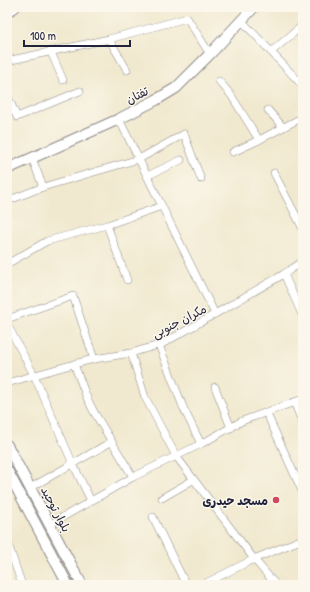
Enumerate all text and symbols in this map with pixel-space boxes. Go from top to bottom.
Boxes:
scale bar [24,22,130,48]
text: 100 m [30,27,56,44]
street label: تفتان [123,82,152,108]
street label: مکران جنوبی [149,300,209,342]
street label: بلوار توحید [37,483,75,535]
place label: مسجد حیدری [203,492,268,509]
marker: مسجد حیدری [271,495,281,505]

